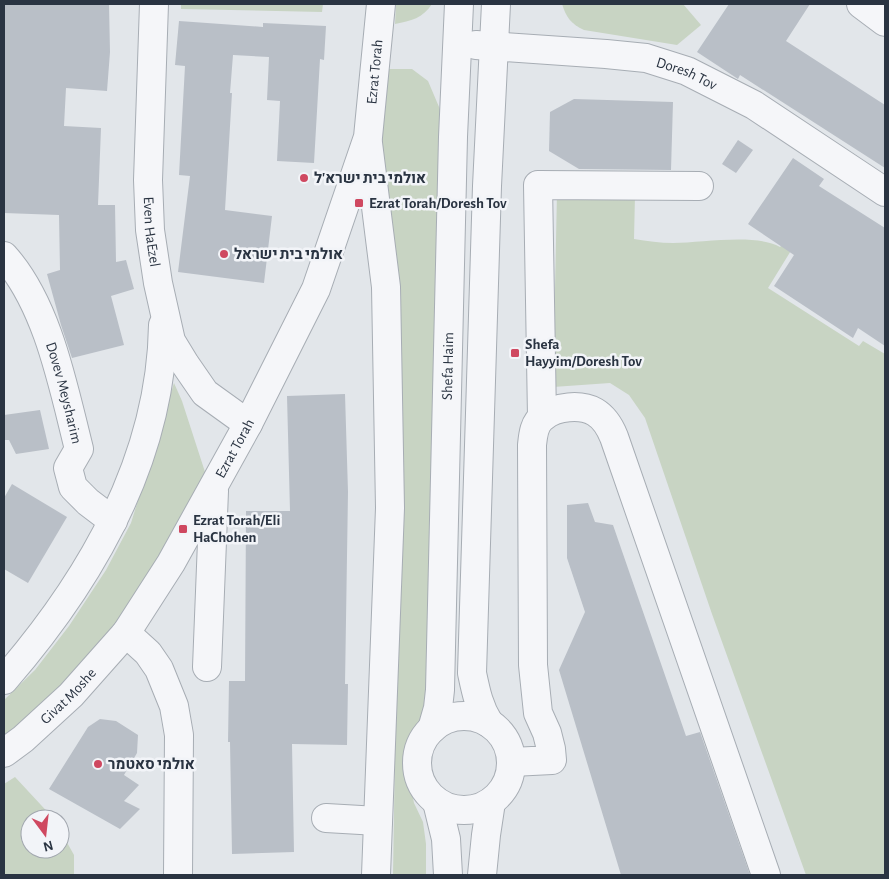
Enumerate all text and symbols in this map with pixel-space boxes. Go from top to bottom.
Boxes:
street label: Ezrat Torah [364,39,385,105]
street label: Doresh Tov [654,54,720,93]
place label: אולמי בית ישרא'ל [314,171,426,186]
marker: אולמי בית ישרא'ל [298,172,310,184]
street label: Even HaEzel [141,196,163,268]
place label: Ezrat Torah/Doresh Tov [369,196,507,211]
marker: Ezrat Torah/Doresh Tov [353,197,365,209]
place label: אולמי בית ישראל [234,247,343,262]
marker: אולמי בית ישראל [218,248,230,260]
street label: Shefa Haim [439,332,456,400]
place label: Shefa Hayyim/Doresh Tov [525,337,642,369]
street label: Dovev Meysharim [43,340,85,445]
marker: Shefa Hayyim/Doresh Tov [509,347,521,359]
street label: Ezrat Torah [212,416,257,480]
place label: Ezrat Torah/Eli HaChohen [193,513,280,545]
marker: Ezrat Torah/Eli HaChohen [177,523,189,535]
street label: Givat Moshe [37,665,99,727]
place label: אולמי סאטמר [108,757,195,772]
marker: אולמי סאטמר [92,758,104,770]
north arrow [20,809,70,859]
text: N [42,838,55,854]

